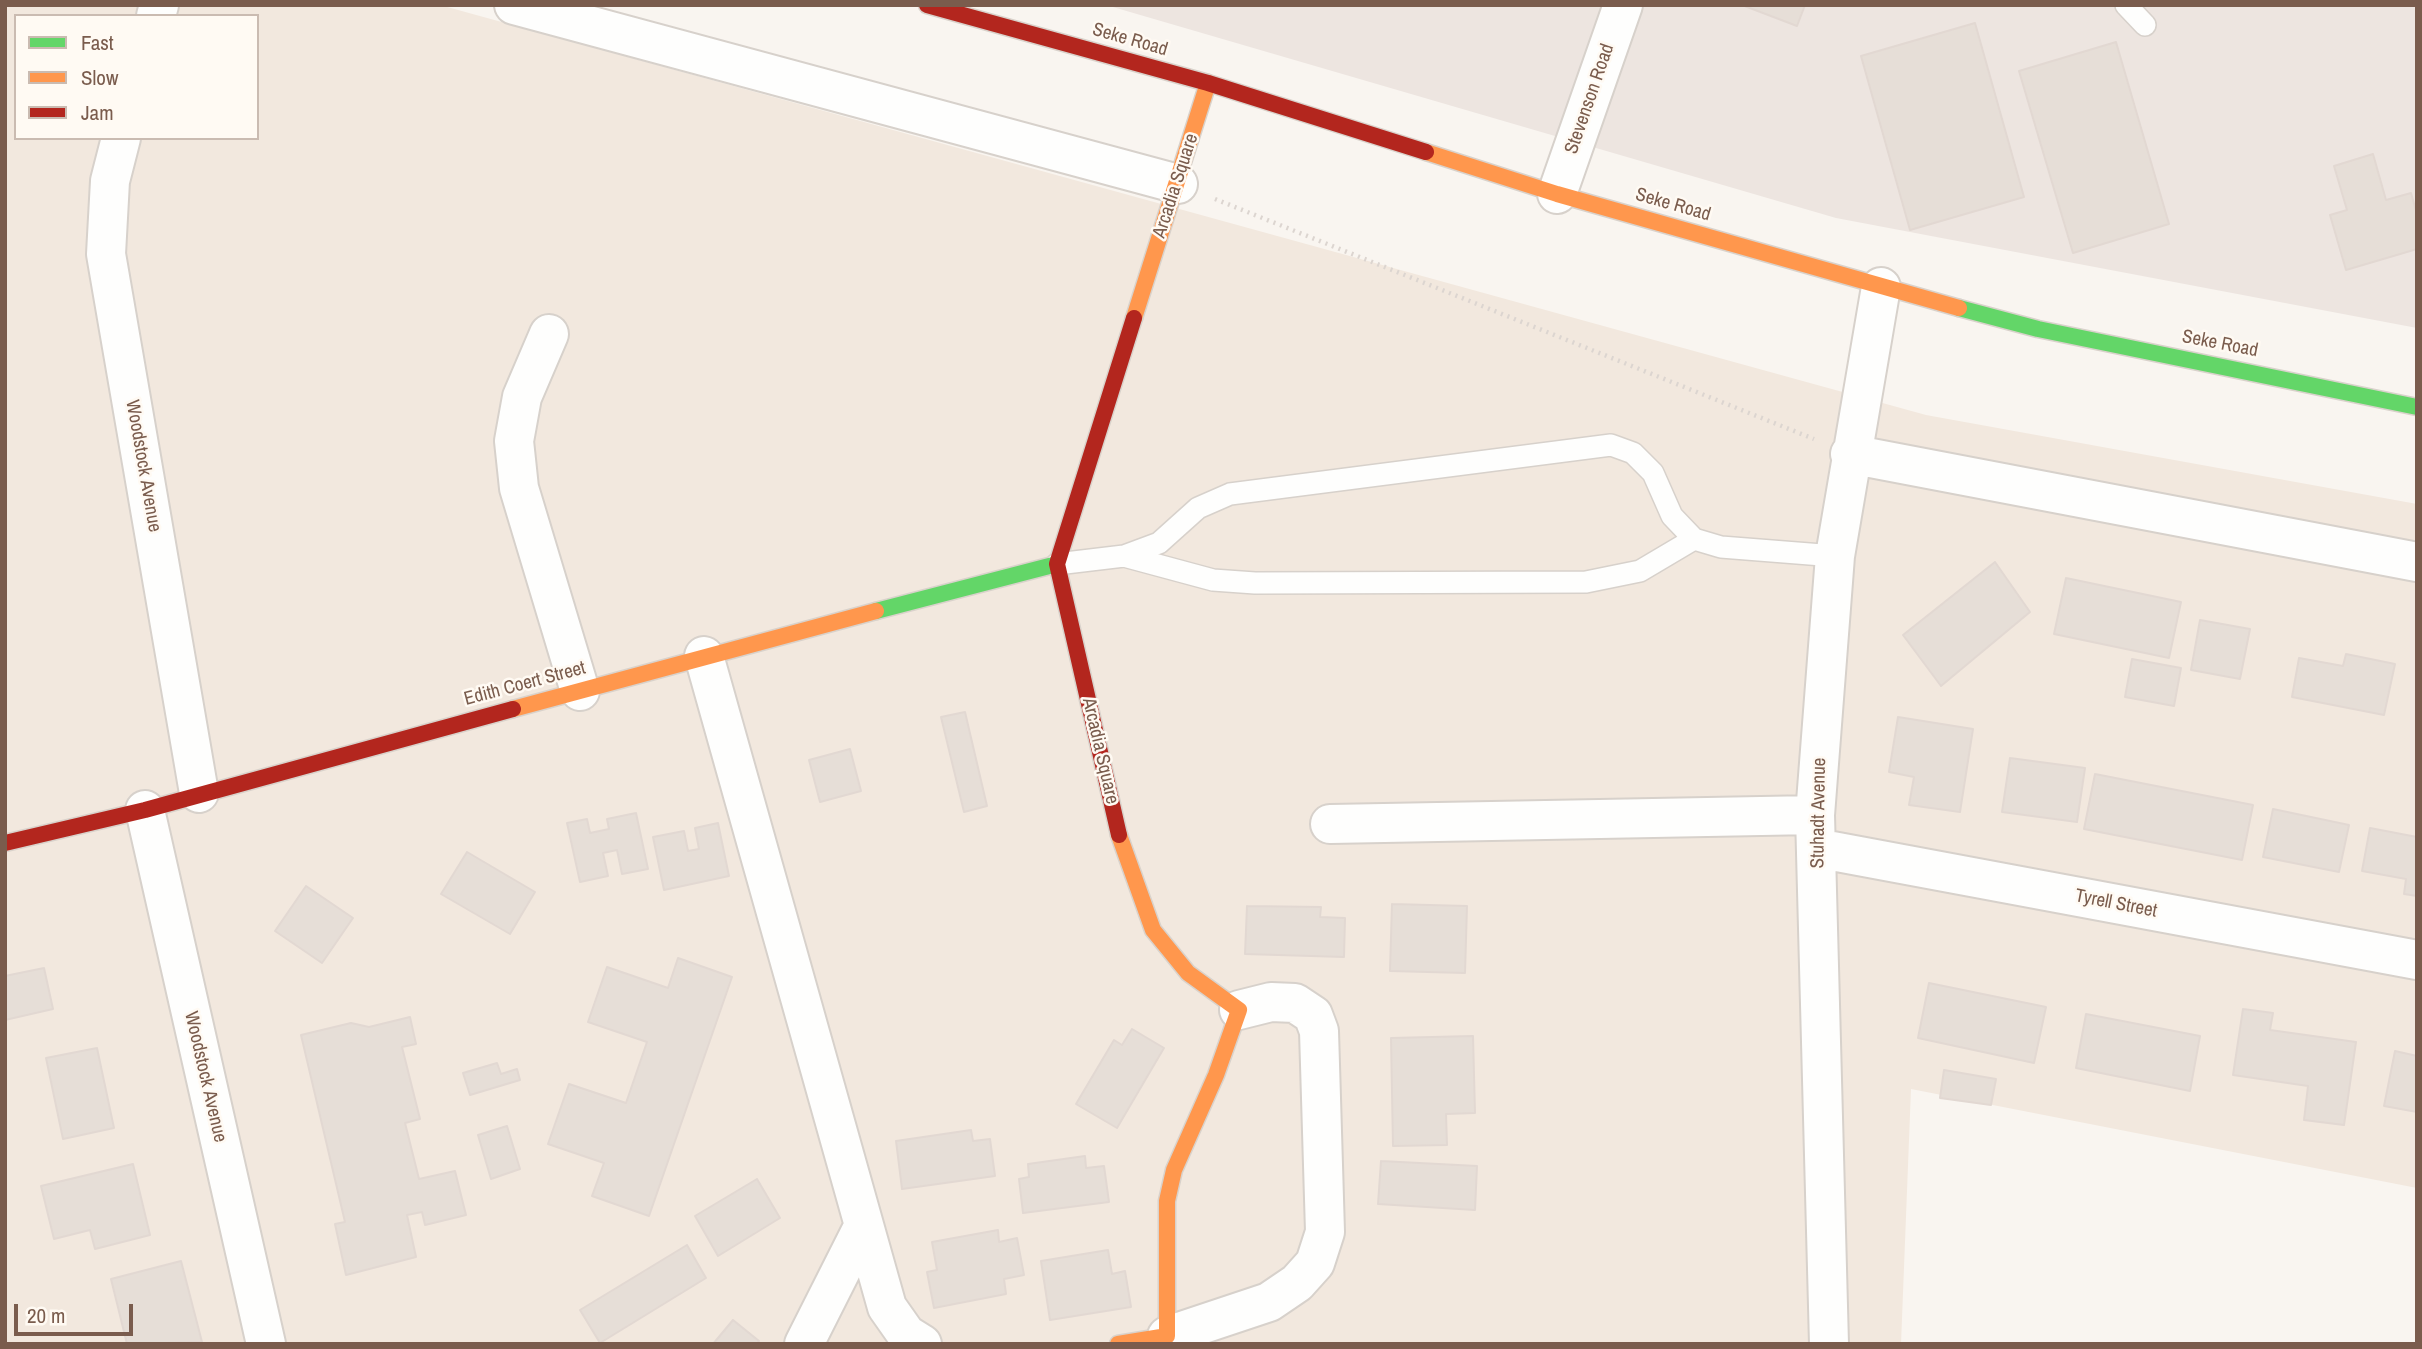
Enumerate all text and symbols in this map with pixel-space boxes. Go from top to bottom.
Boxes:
legend [14,14,259,140]
street label: Seke Road [1090,18,1170,62]
text: Fast [81,28,114,57]
street label: Stevenson Road [1560,41,1620,157]
text: Slow [81,63,118,92]
text: Jam [81,98,114,127]
street label: Arcadia Square [1148,131,1204,241]
street label: Seke Road [1633,183,1713,227]
street label: Seke Road [2180,325,2260,363]
street label: Woodstock Avenue [120,398,166,534]
street label: Edith Coert Street [462,657,588,711]
street label: Arcadia Square [1077,696,1123,806]
street label: Stuhadt Avenue [1807,758,1831,868]
street label: Tyrell Street [2073,885,2159,923]
street label: Woodstock Avenue [179,1009,231,1145]
scale bar [18,1290,136,1334]
text: 20 m [27,1301,65,1330]

